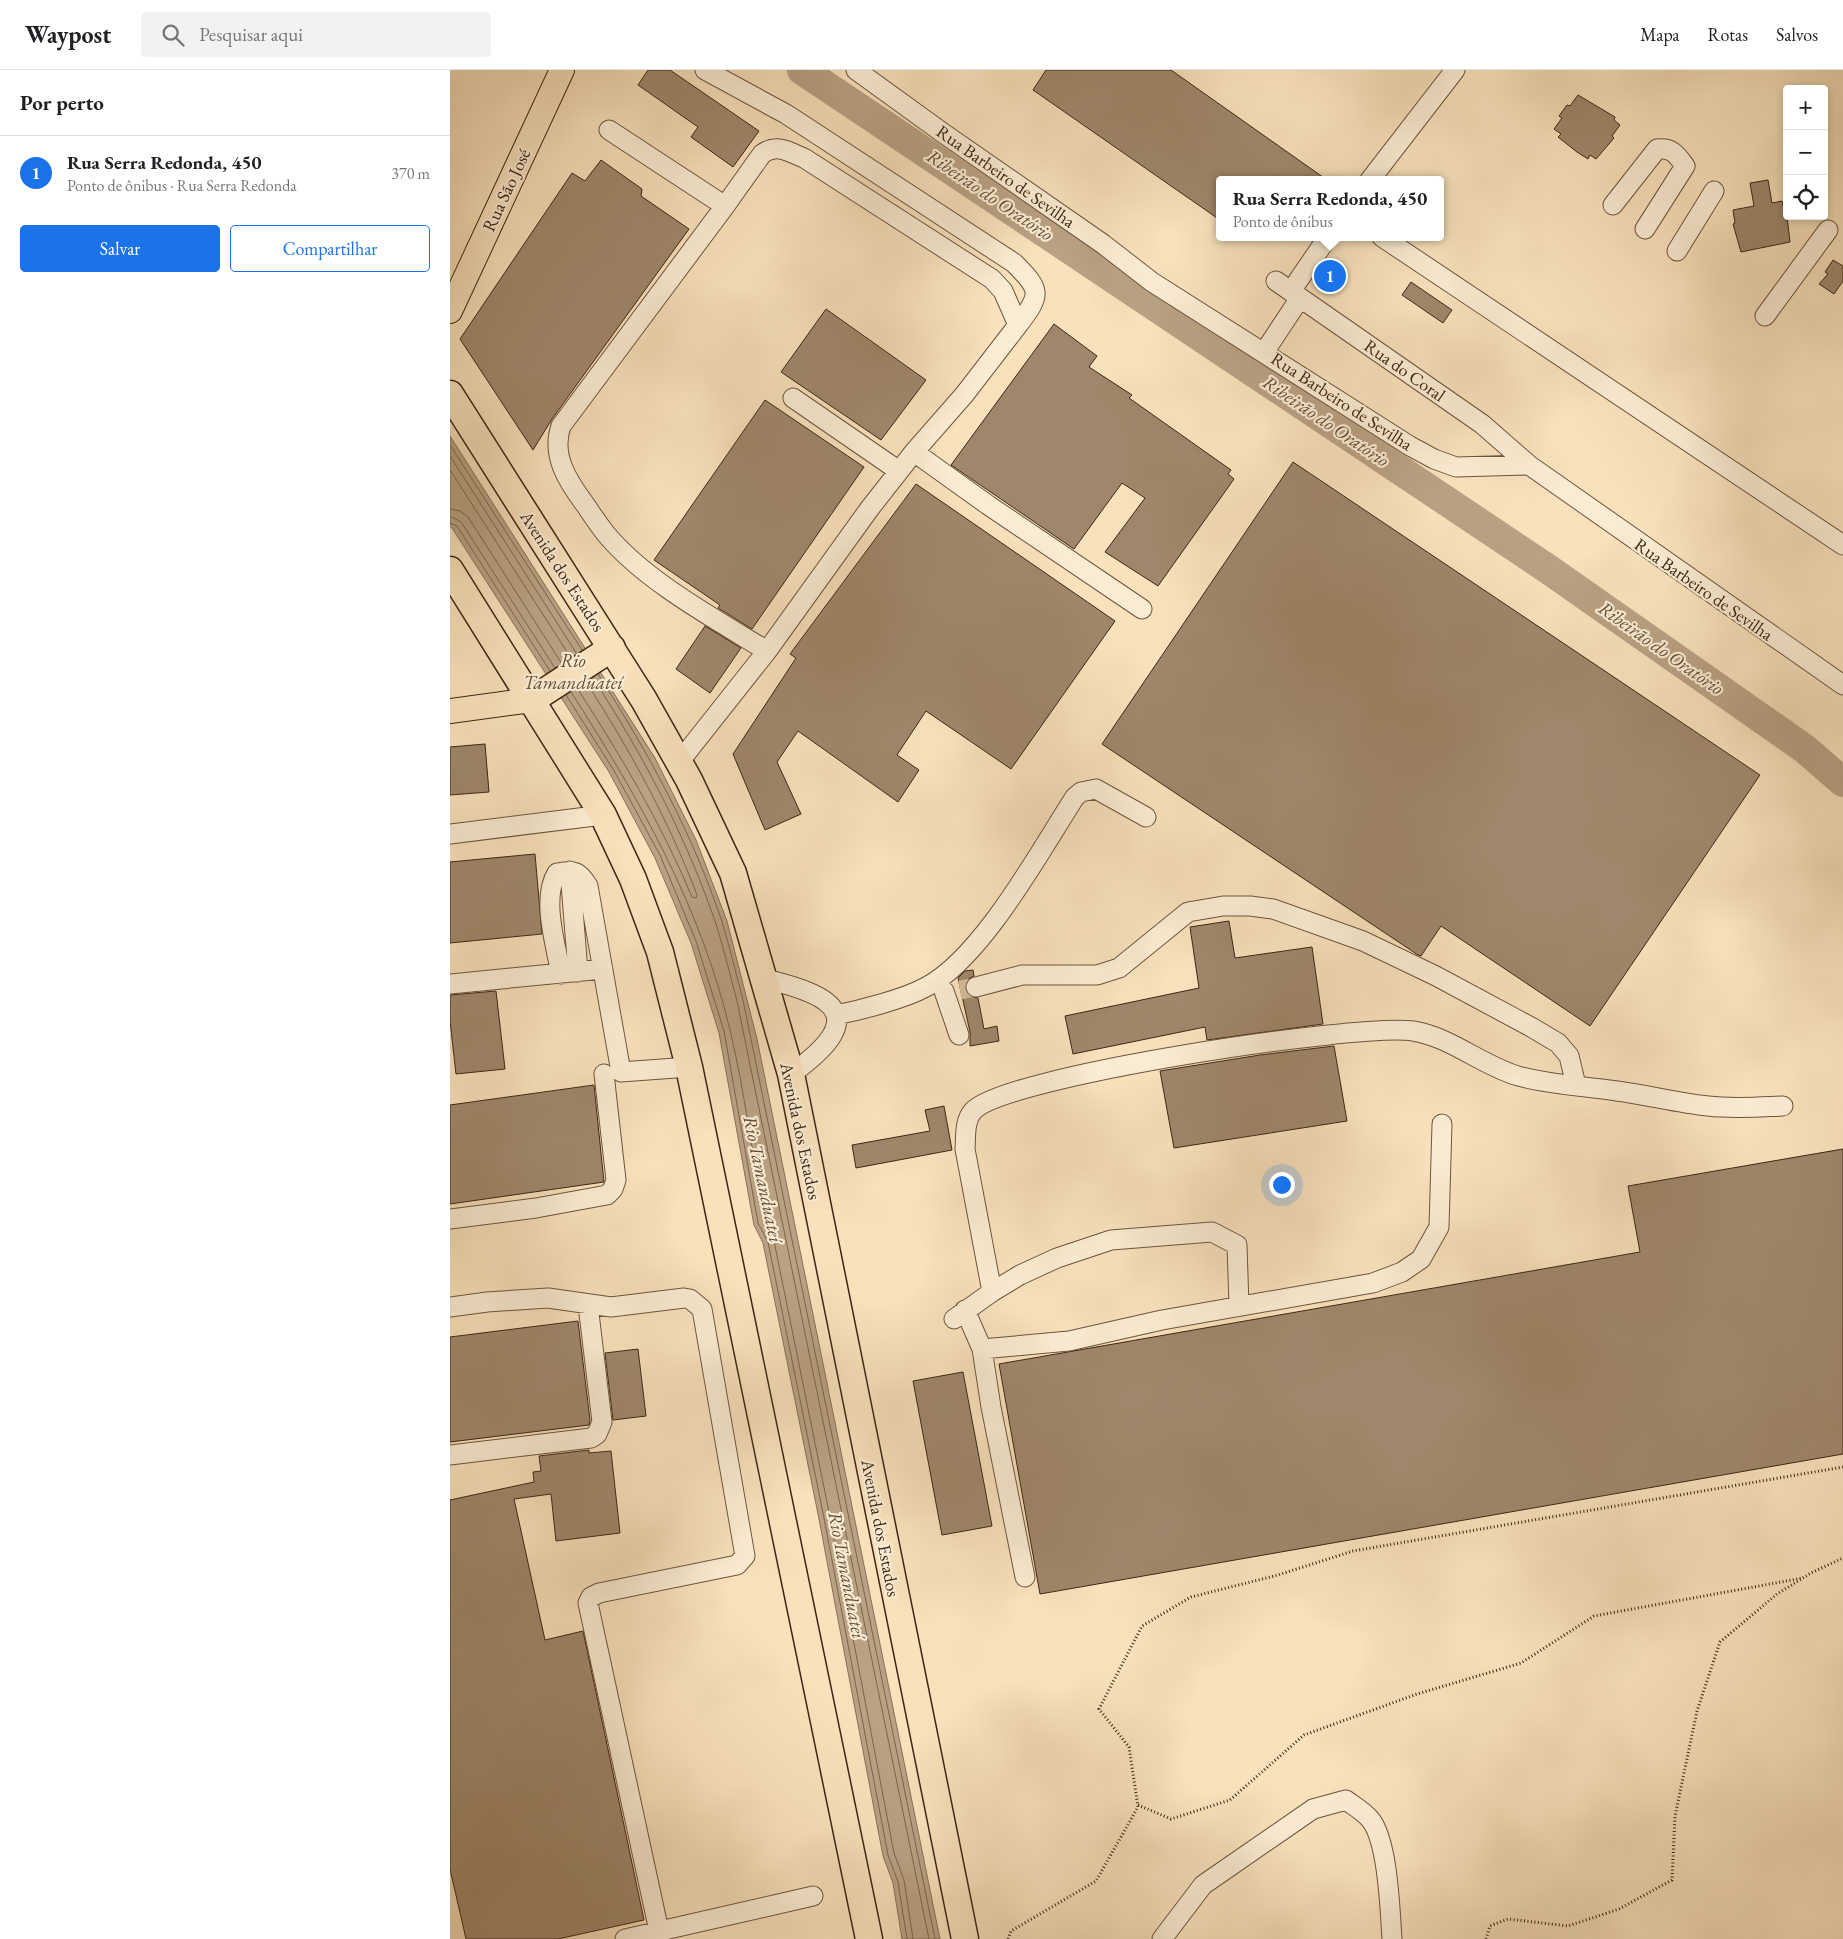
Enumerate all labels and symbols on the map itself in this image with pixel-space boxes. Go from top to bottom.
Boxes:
street label: Rua Barbeiro de Sevilha [932,119,1081,233]
water label: Ribeirão do Oratório [922,143,1058,247]
street label: Rua São José [477,145,535,235]
pin: 1 [1314,257,1346,295]
street label: Rua do Coral [1360,334,1450,406]
street label: Rua Barbeiro de Sevilha [1267,347,1418,456]
water label: Ribeirão do Oratório [1258,369,1394,473]
street label: Avenida dos Estados [515,505,611,636]
street label: Rua Barbeiro de Sevilha [1630,532,1779,646]
water label: Ribeirão do Oratório [1593,595,1729,701]
water label: Rio Tamanduateí [523,648,624,695]
street label: Avenida dos Estados [775,1059,827,1202]
water label: Rio Tamanduateí [737,1113,789,1246]
your location [1269,1172,1295,1198]
street label: Avenida dos Estados [856,1456,906,1599]
water label: Rio Tamanduateí [822,1509,872,1642]

